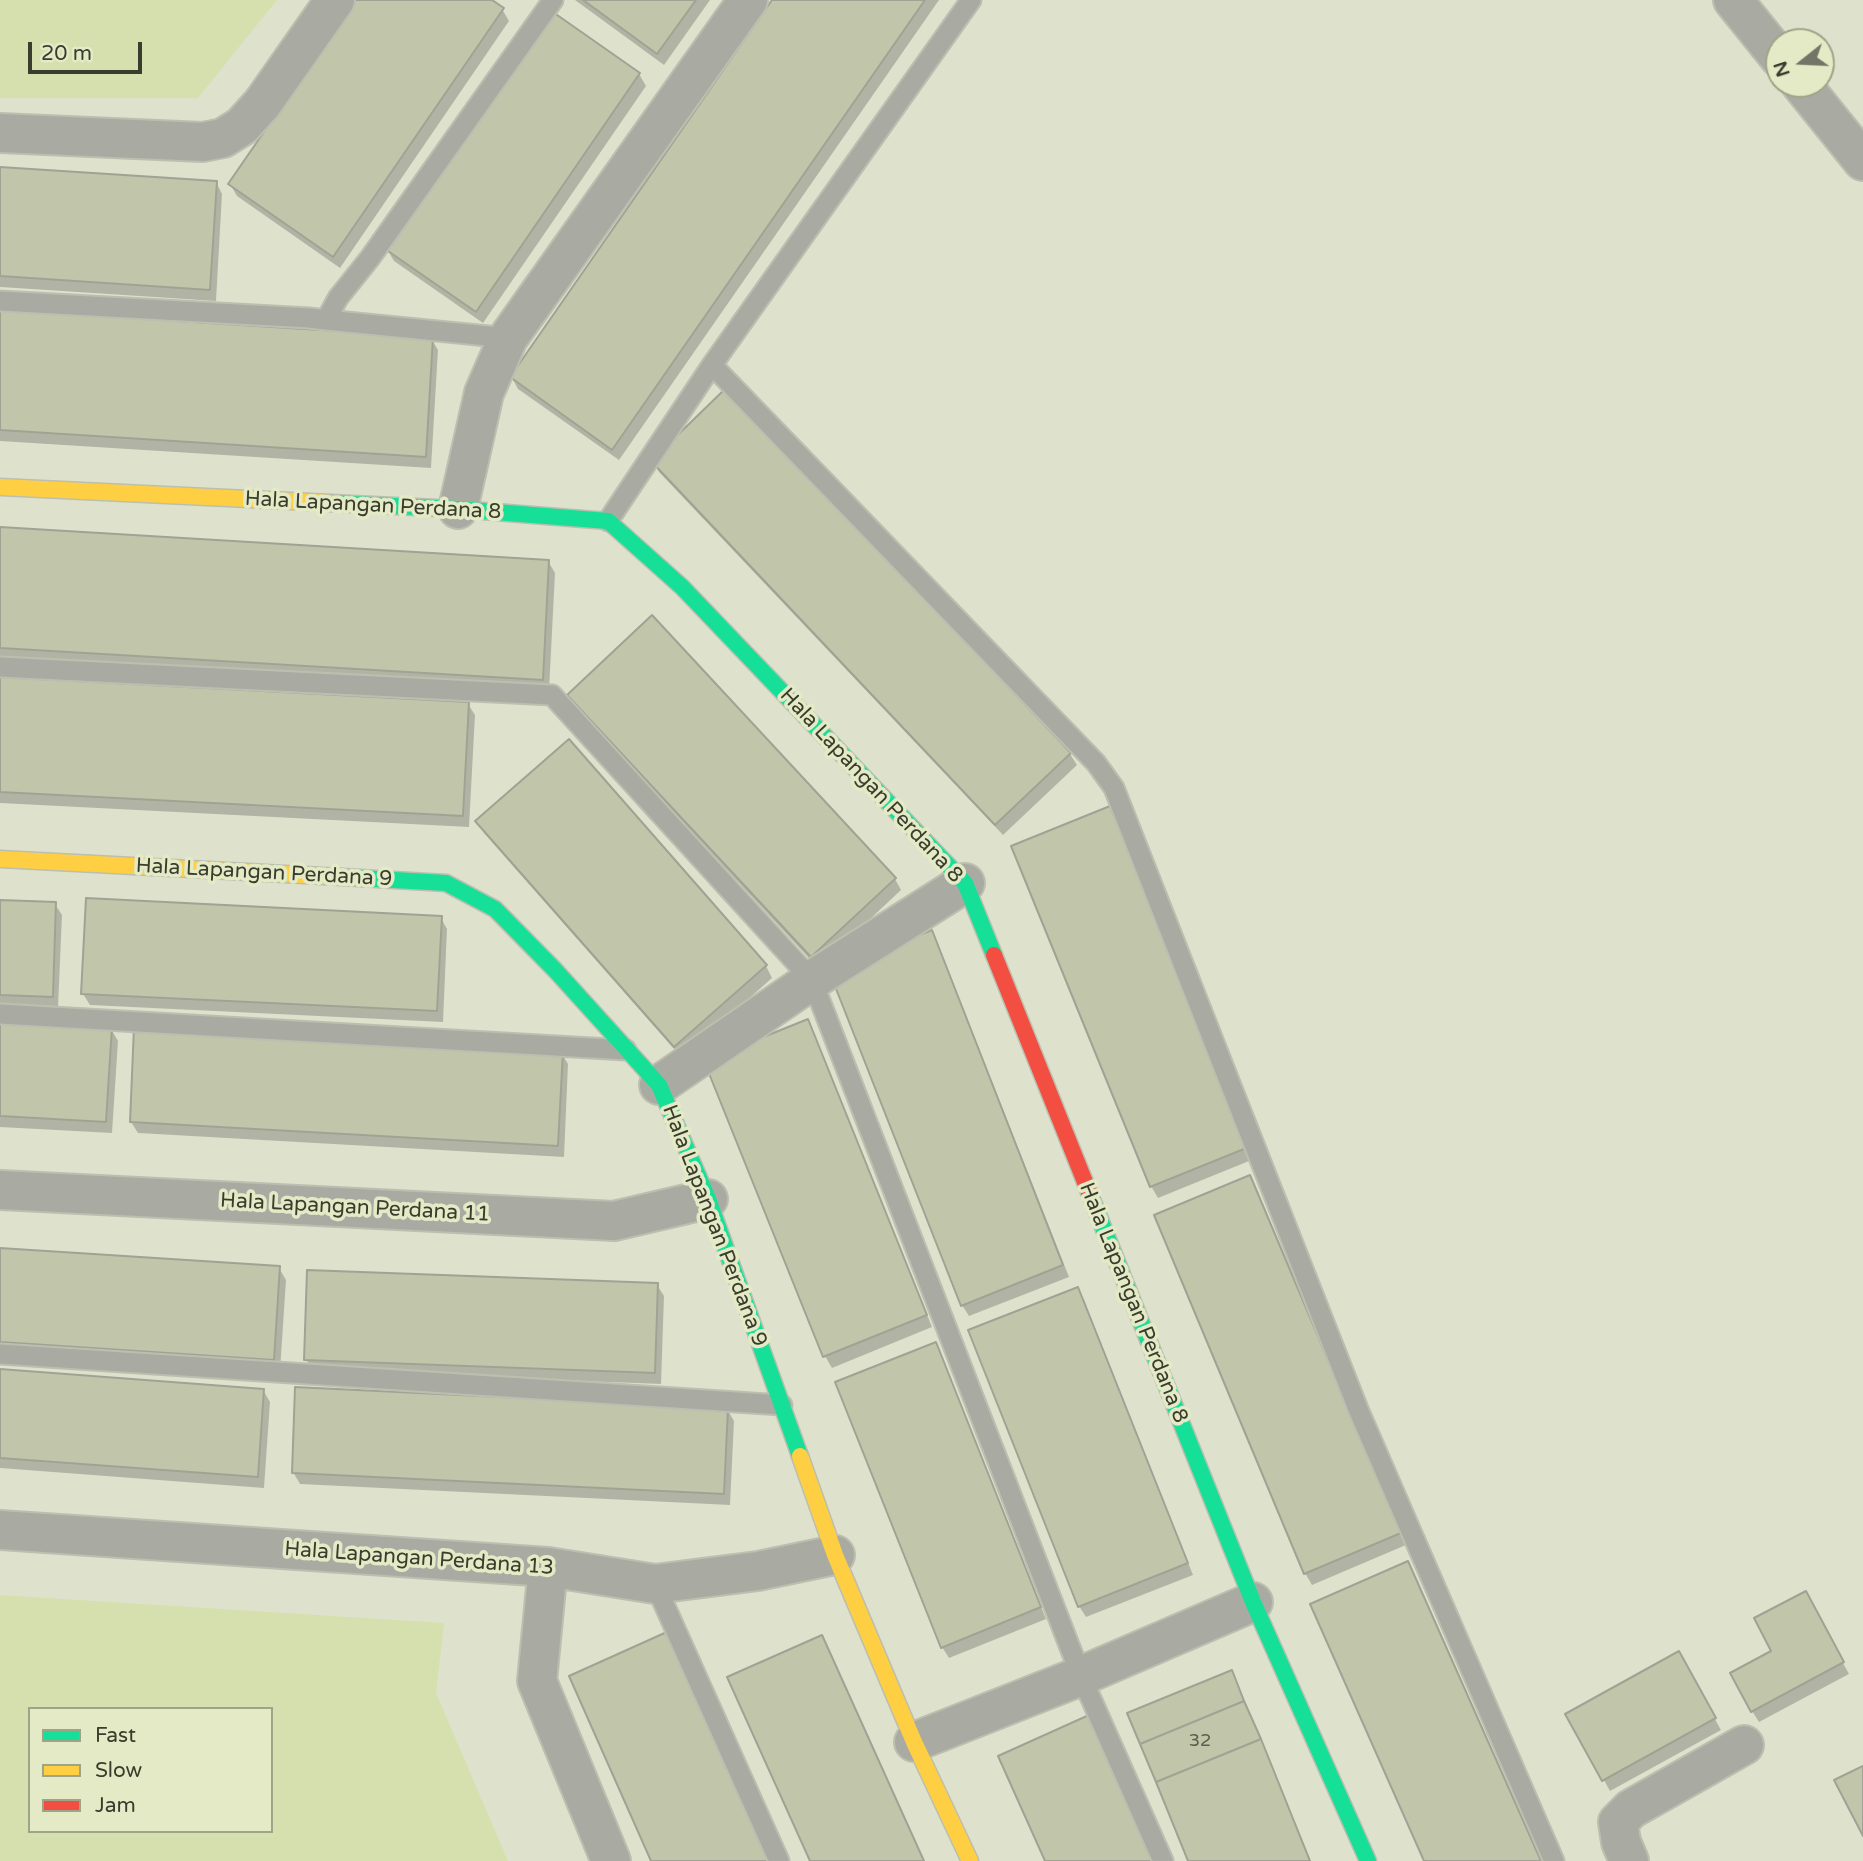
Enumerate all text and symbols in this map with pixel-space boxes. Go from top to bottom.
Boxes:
scale bar [32,28,145,72]
north arrow [1765,28,1835,98]
text: 20 m [41,41,92,66]
text: N [1769,58,1795,80]
street label: Hala Lapangan Perdana 8 [244,487,502,525]
street label: Hala Lapangan Perdana 8 [774,683,968,889]
street label: Hala Lapangan Perdana 9 [135,854,393,892]
street label: Hala Lapangan Perdana 9 [656,1102,772,1350]
street label: Hala Lapangan Perdana 8 [1073,1179,1193,1427]
street label: Hala Lapangan Perdana 11 [219,1188,491,1228]
street label: Hala Lapangan Perdana 13 [283,1537,555,1581]
legend [28,1707,273,1833]
text: Fast [95,1723,136,1748]
house number: 32 [1189,1730,1211,1752]
text: Slow [95,1758,142,1783]
text: Jam [95,1793,136,1818]

